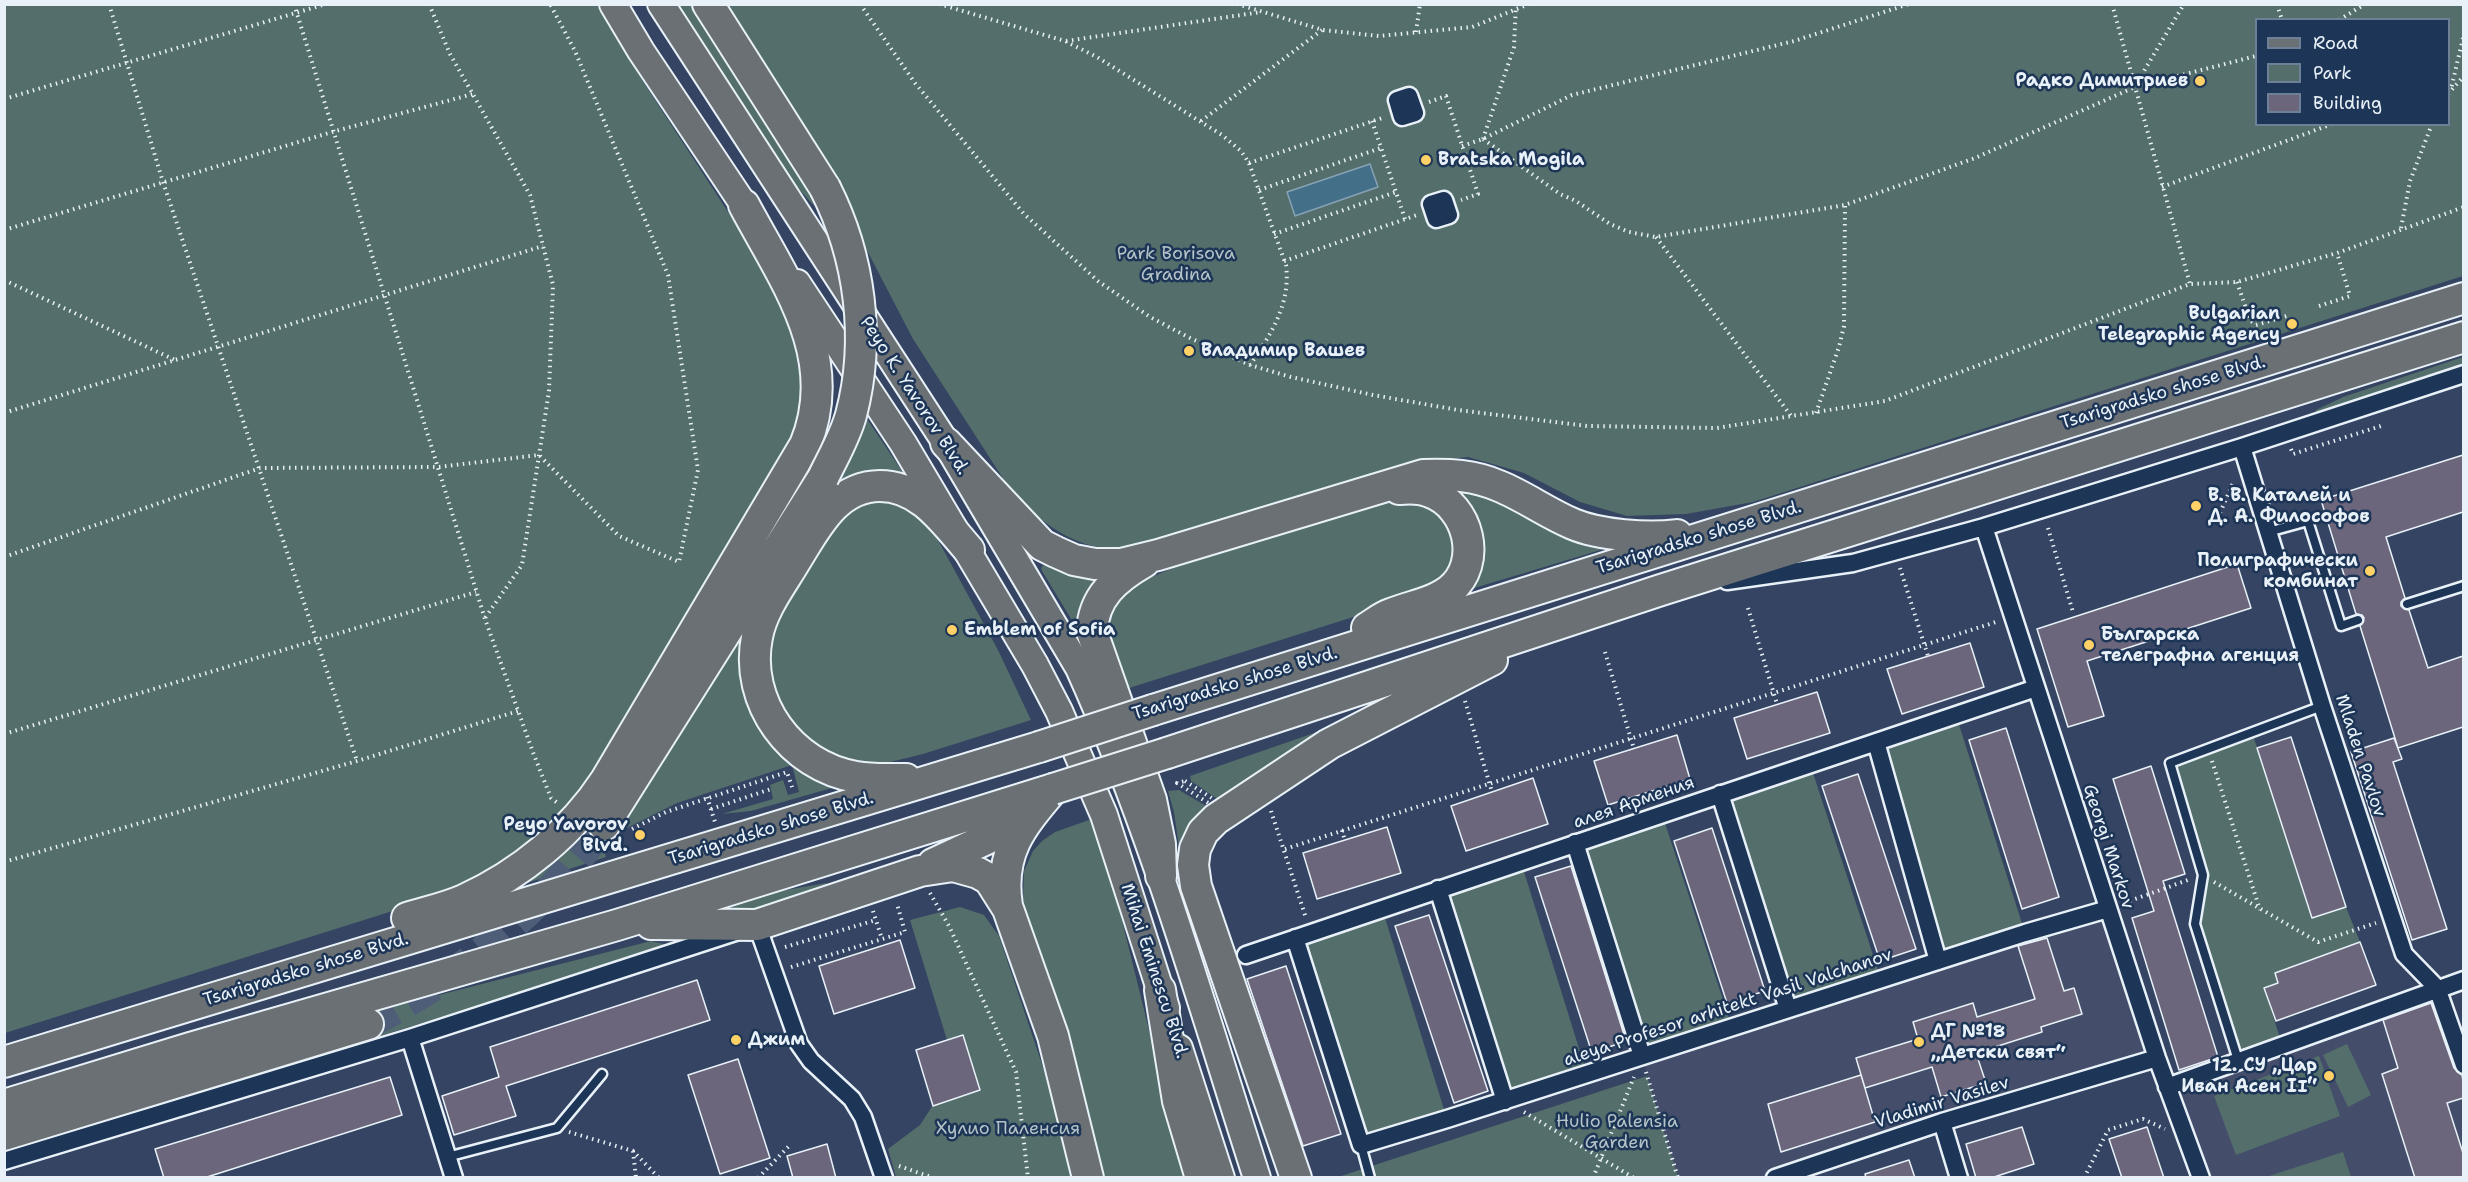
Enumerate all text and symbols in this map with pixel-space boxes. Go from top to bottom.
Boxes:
legend [2255,18,2450,126]
text: Road [2313,31,2358,55]
text: Park [2313,61,2352,85]
place label: Радко Димитриев [2015,70,2188,92]
marker: Радко Димитриев [2193,74,2207,88]
text: Building [2313,91,2382,115]
place label: Bratska Mogila [1438,149,1584,171]
marker: Bratska Mogila [1419,153,1433,167]
park label: Park Borisova Gradina [1117,243,1235,286]
place label: Bulgarian Telegraphic Agency [2098,303,2280,346]
street label: Peyo K. Yavorov Blvd. [855,313,973,479]
marker: Bulgarian Telegraphic Agency [2285,317,2299,331]
place label: Владимир Вашев [1201,340,1365,362]
marker: Владимир Вашев [1182,344,1196,358]
street label: Tsarigradsko shose Blvd. [2058,351,2268,435]
place label: В. В. Каталей и Д. А. Философов [2208,485,2370,528]
street label: Tsarigradsko shose Blvd. [1594,496,1804,580]
marker: В. В. Каталей и Д. А. Философов [2189,499,2203,513]
place label: Полиграфически комбинат [2197,550,2358,592]
marker: Полиграфически комбинат [2363,564,2377,578]
place label: Emblem of Sofia [964,619,1115,641]
marker: Emblem of Sofia [945,623,959,637]
place label: Българска телеграфна агенция [2101,624,2299,666]
marker: Българска телеграфна агенция [2082,638,2096,652]
street label: Tsarigradsko shose Blvd. [1130,642,1340,726]
street label: Mladen Pavlov [2330,692,2390,820]
street label: алея Армения [1570,772,1698,834]
street label: Georgi Markov [2078,782,2138,912]
street label: Tsarigradsko shose Blvd. [666,787,876,871]
place label: Peyo Yavorov Blvd. [504,814,628,856]
marker: Peyo Yavorov Blvd. [633,828,647,842]
street label: Mihai Eminescu Blvd. [1116,881,1192,1061]
street label: Tsarigradsko shose Blvd. [201,928,411,1012]
street label: aleya Profesor arhitekt Vasil Valchanov [1561,945,1895,1071]
place label: ДГ №18 „Детски свят“ [1931,1021,2066,1064]
place label: Джим [748,1029,805,1051]
marker: Джим [729,1033,743,1047]
marker: ДГ №18 „Детски свят“ [1912,1035,1926,1049]
place label: 12. СУ „Цар Иван Асен II“ [2181,1055,2317,1098]
marker: 12. СУ „Цар Иван Асен II“ [2322,1069,2336,1083]
street label: Vladimir Vasilev [1872,1072,2012,1134]
park label: Hulio Palensia Garden [1556,1111,1678,1154]
park label: Хулио Паленсия [936,1118,1080,1140]

